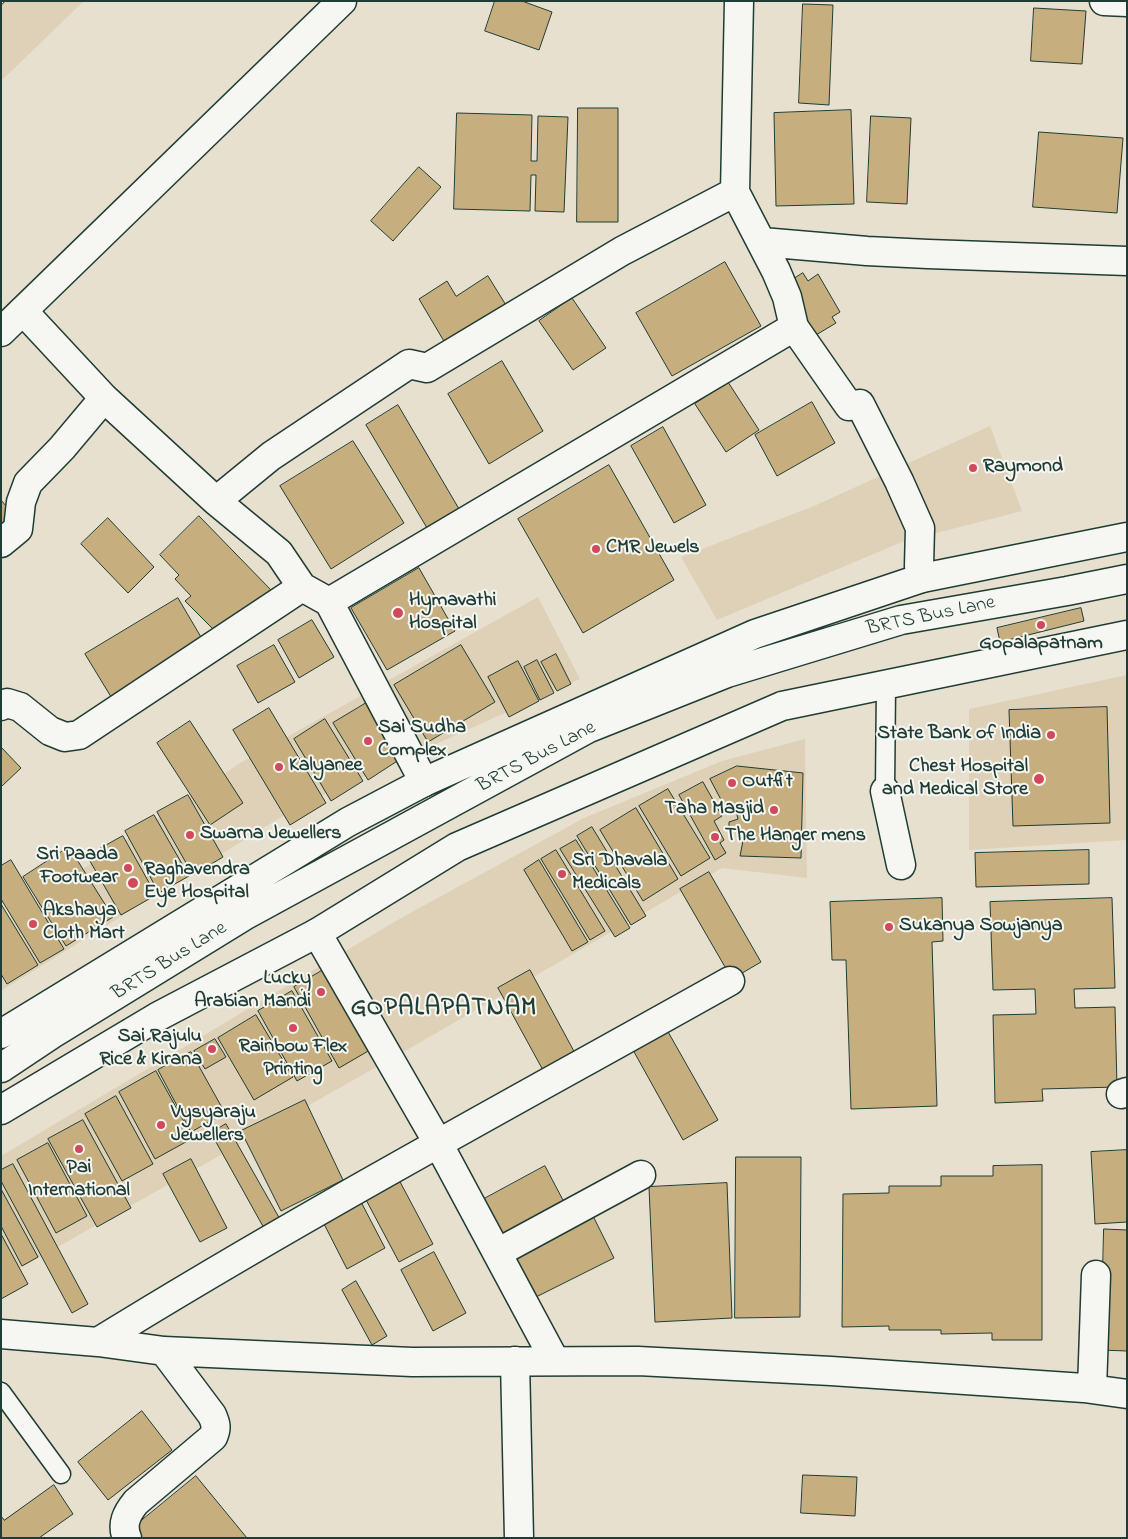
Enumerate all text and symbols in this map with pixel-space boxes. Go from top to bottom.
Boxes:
place label: Raymond [983,456,1063,480]
marker: Raymond [967,462,979,474]
place label: CMR Jewels [606,537,700,561]
marker: CMR Jewels [590,543,602,555]
place label: Hymavathi Hospital [409,590,496,637]
street label: BRTS Bus Lane [865,592,997,642]
marker: Hymavathi Hospital [391,606,405,620]
marker: Gopalapatnam [1035,619,1047,631]
place label: Gopalapatnam [979,633,1103,657]
place label: Sai Sudha Complex [378,717,466,764]
street label: BRTS Bus Lane [474,717,600,799]
place label: State Bank of India [877,723,1041,747]
marker: State Bank of India [1045,729,1057,741]
marker: Sai Sudha Complex [362,735,374,747]
place label: Kalyanee [289,755,363,779]
place label: Chest Hospital and Medical Store [882,756,1028,803]
marker: Kalyanee [273,761,285,773]
place label: Outfit [742,771,793,795]
marker: Chest Hospital and Medical Store [1032,772,1046,786]
marker: Outfit [726,777,738,789]
place label: Taha Masjid [664,798,764,822]
marker: Taha Masjid [768,804,780,816]
place label: Swarna Jewellers [200,823,341,847]
place label: The Hanger mens [725,825,866,849]
marker: Swarna Jewellers [184,829,196,841]
marker: The Hanger mens [709,831,721,843]
place label: Sri Paada Footwear [36,844,118,891]
place label: Sri Dhavala Medicals [572,850,667,897]
place label: Raghavendra Eye Hospital [144,859,250,906]
marker: Sri Paada Footwear [122,862,134,874]
marker: Sri Dhavala Medicals [556,868,568,880]
marker: Raghavendra Eye Hospital [126,876,140,890]
place label: Akshaya Cloth Mart [43,900,125,947]
place label: Sukanya Sowjanya [899,915,1062,939]
street label: BRTS Bus Lane [108,917,232,1007]
marker: Akshaya Cloth Mart [27,918,39,930]
marker: Sukanya Sowjanya [883,921,895,933]
place label: Lucky Arabian Mandi [194,968,311,1015]
marker: Lucky Arabian Mandi [315,986,327,998]
district label: GOPALAPATNAM [349,995,539,1025]
marker: Rainbow Flex Printing [287,1022,299,1034]
place label: Sai Rajulu Rice & Kirana [99,1026,202,1073]
place label: Rainbow Flex Printing [239,1036,347,1083]
marker: Sai Rajulu Rice & Kirana [206,1043,218,1055]
place label: Vysyaraju Jewellers [171,1102,256,1149]
marker: Vysyaraju Jewellers [155,1119,167,1131]
marker: Pai International [73,1143,85,1155]
place label: Pai International [28,1157,130,1204]

